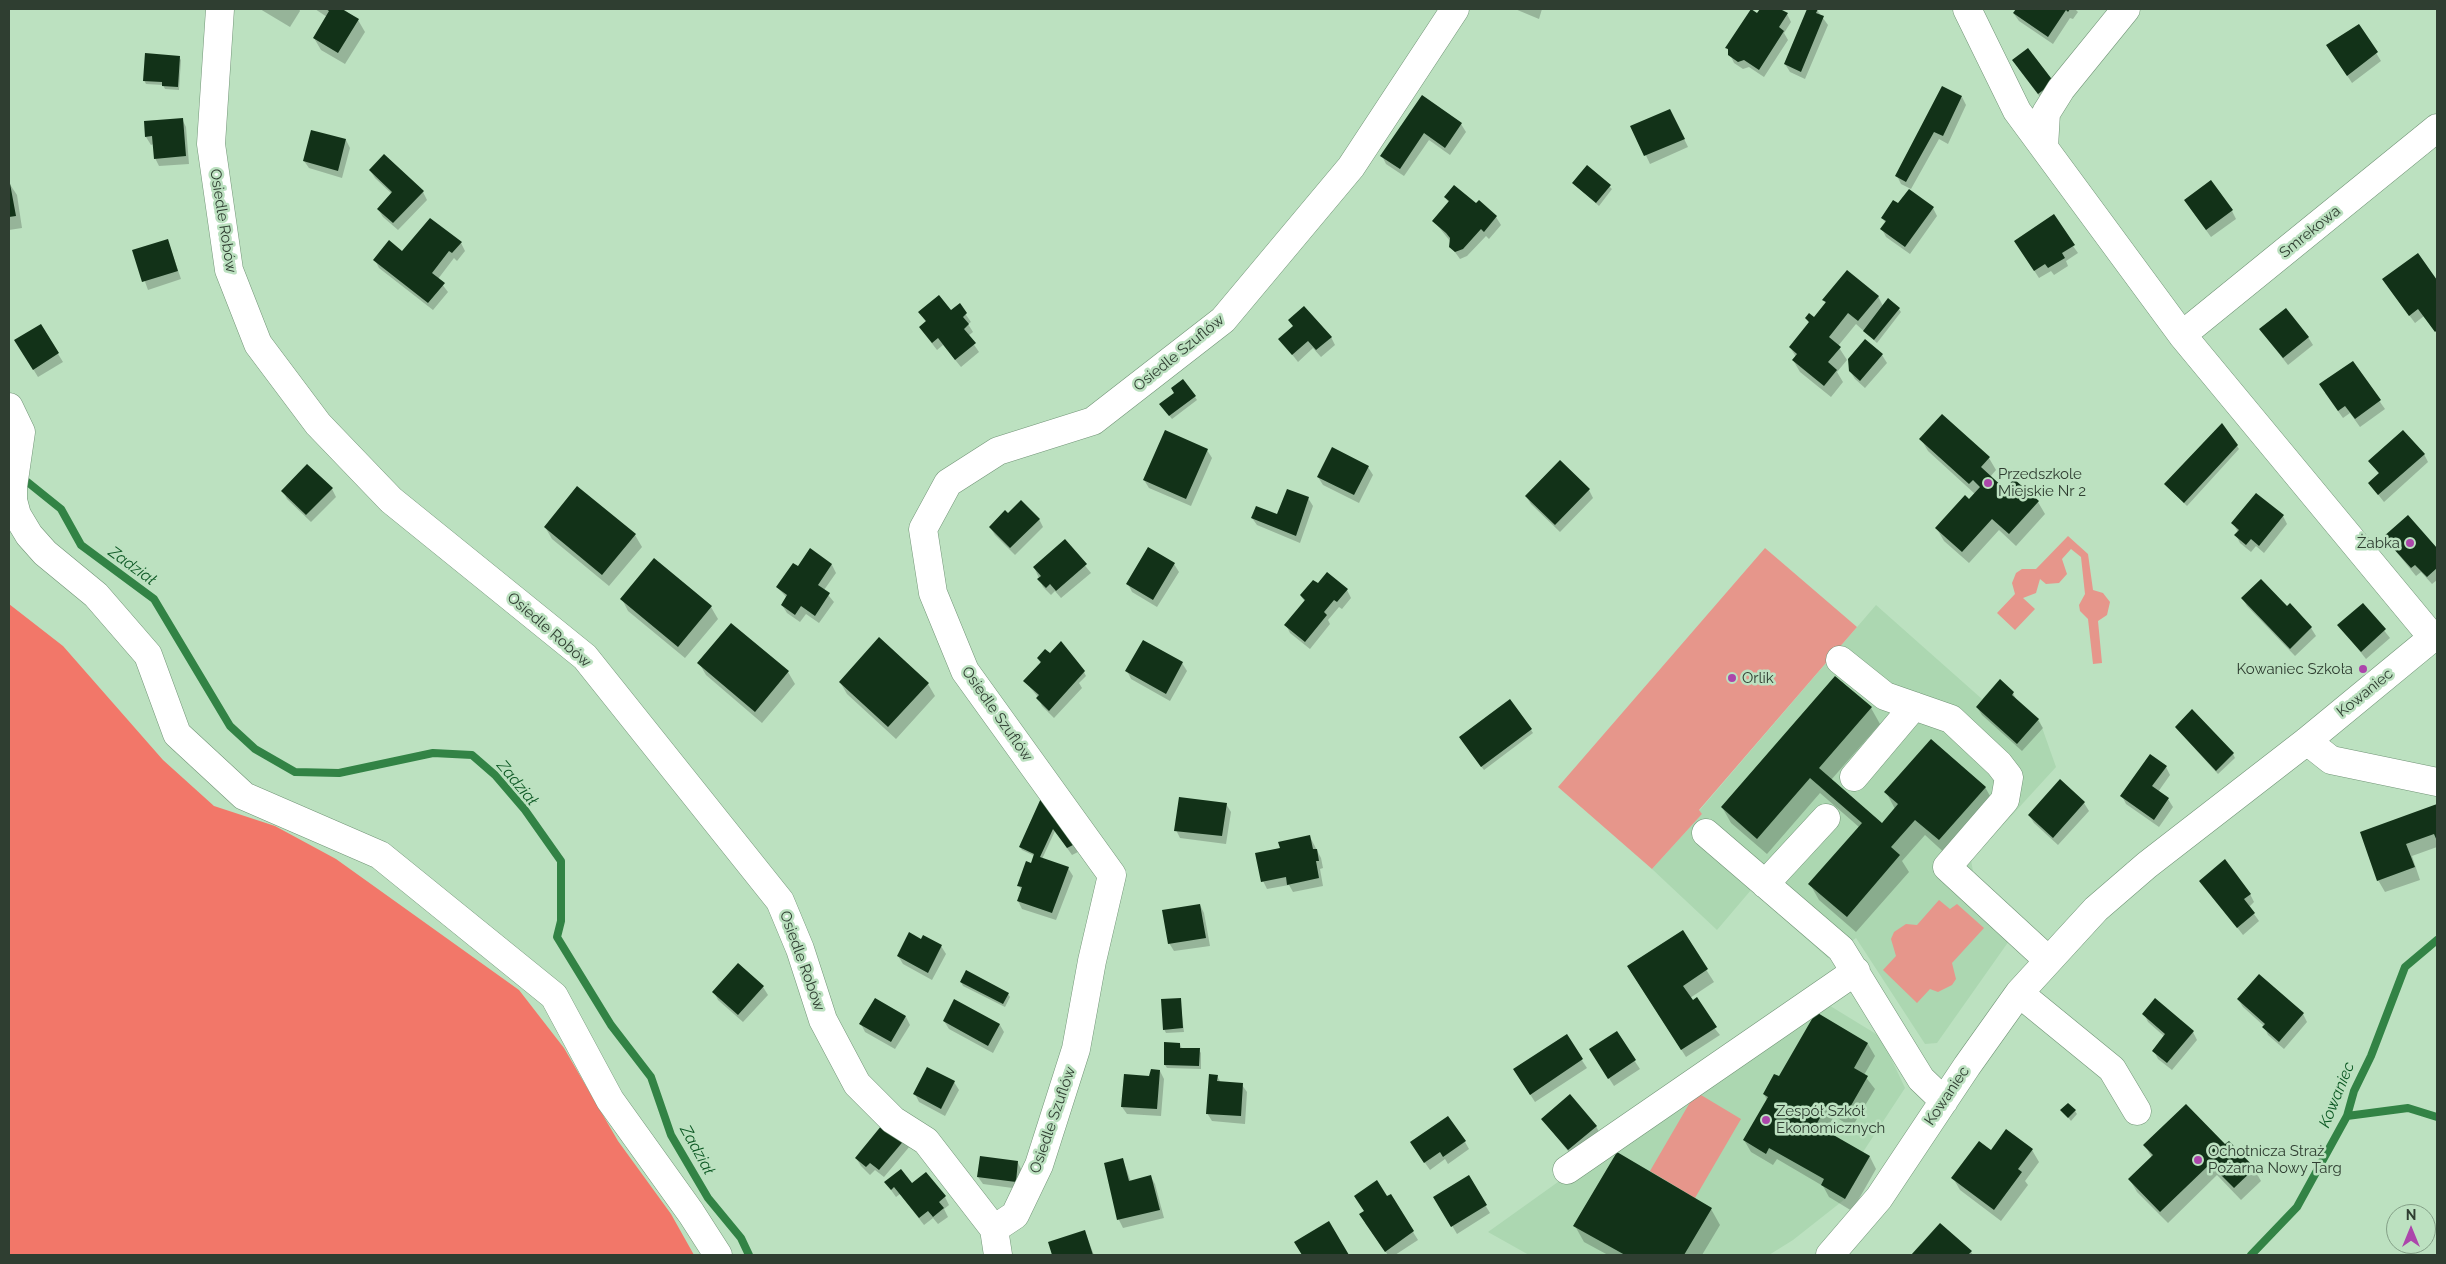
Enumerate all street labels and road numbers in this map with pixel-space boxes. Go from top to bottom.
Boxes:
street label: Osiedle Robów [206,168,240,274]
street label: Smrekowa [2276,202,2344,262]
street label: Osiedle Szuflów [1130,311,1228,395]
street label: Osiedle Robów [503,589,595,671]
street label: Osiedle Szuflów [958,663,1036,765]
street label: Kowaniec [2333,665,2397,721]
street label: Osiedle Robów [776,908,828,1014]
street label: Kowaniec [1921,1063,1973,1129]
street label: Osiedle Szuflów [1026,1064,1080,1176]

